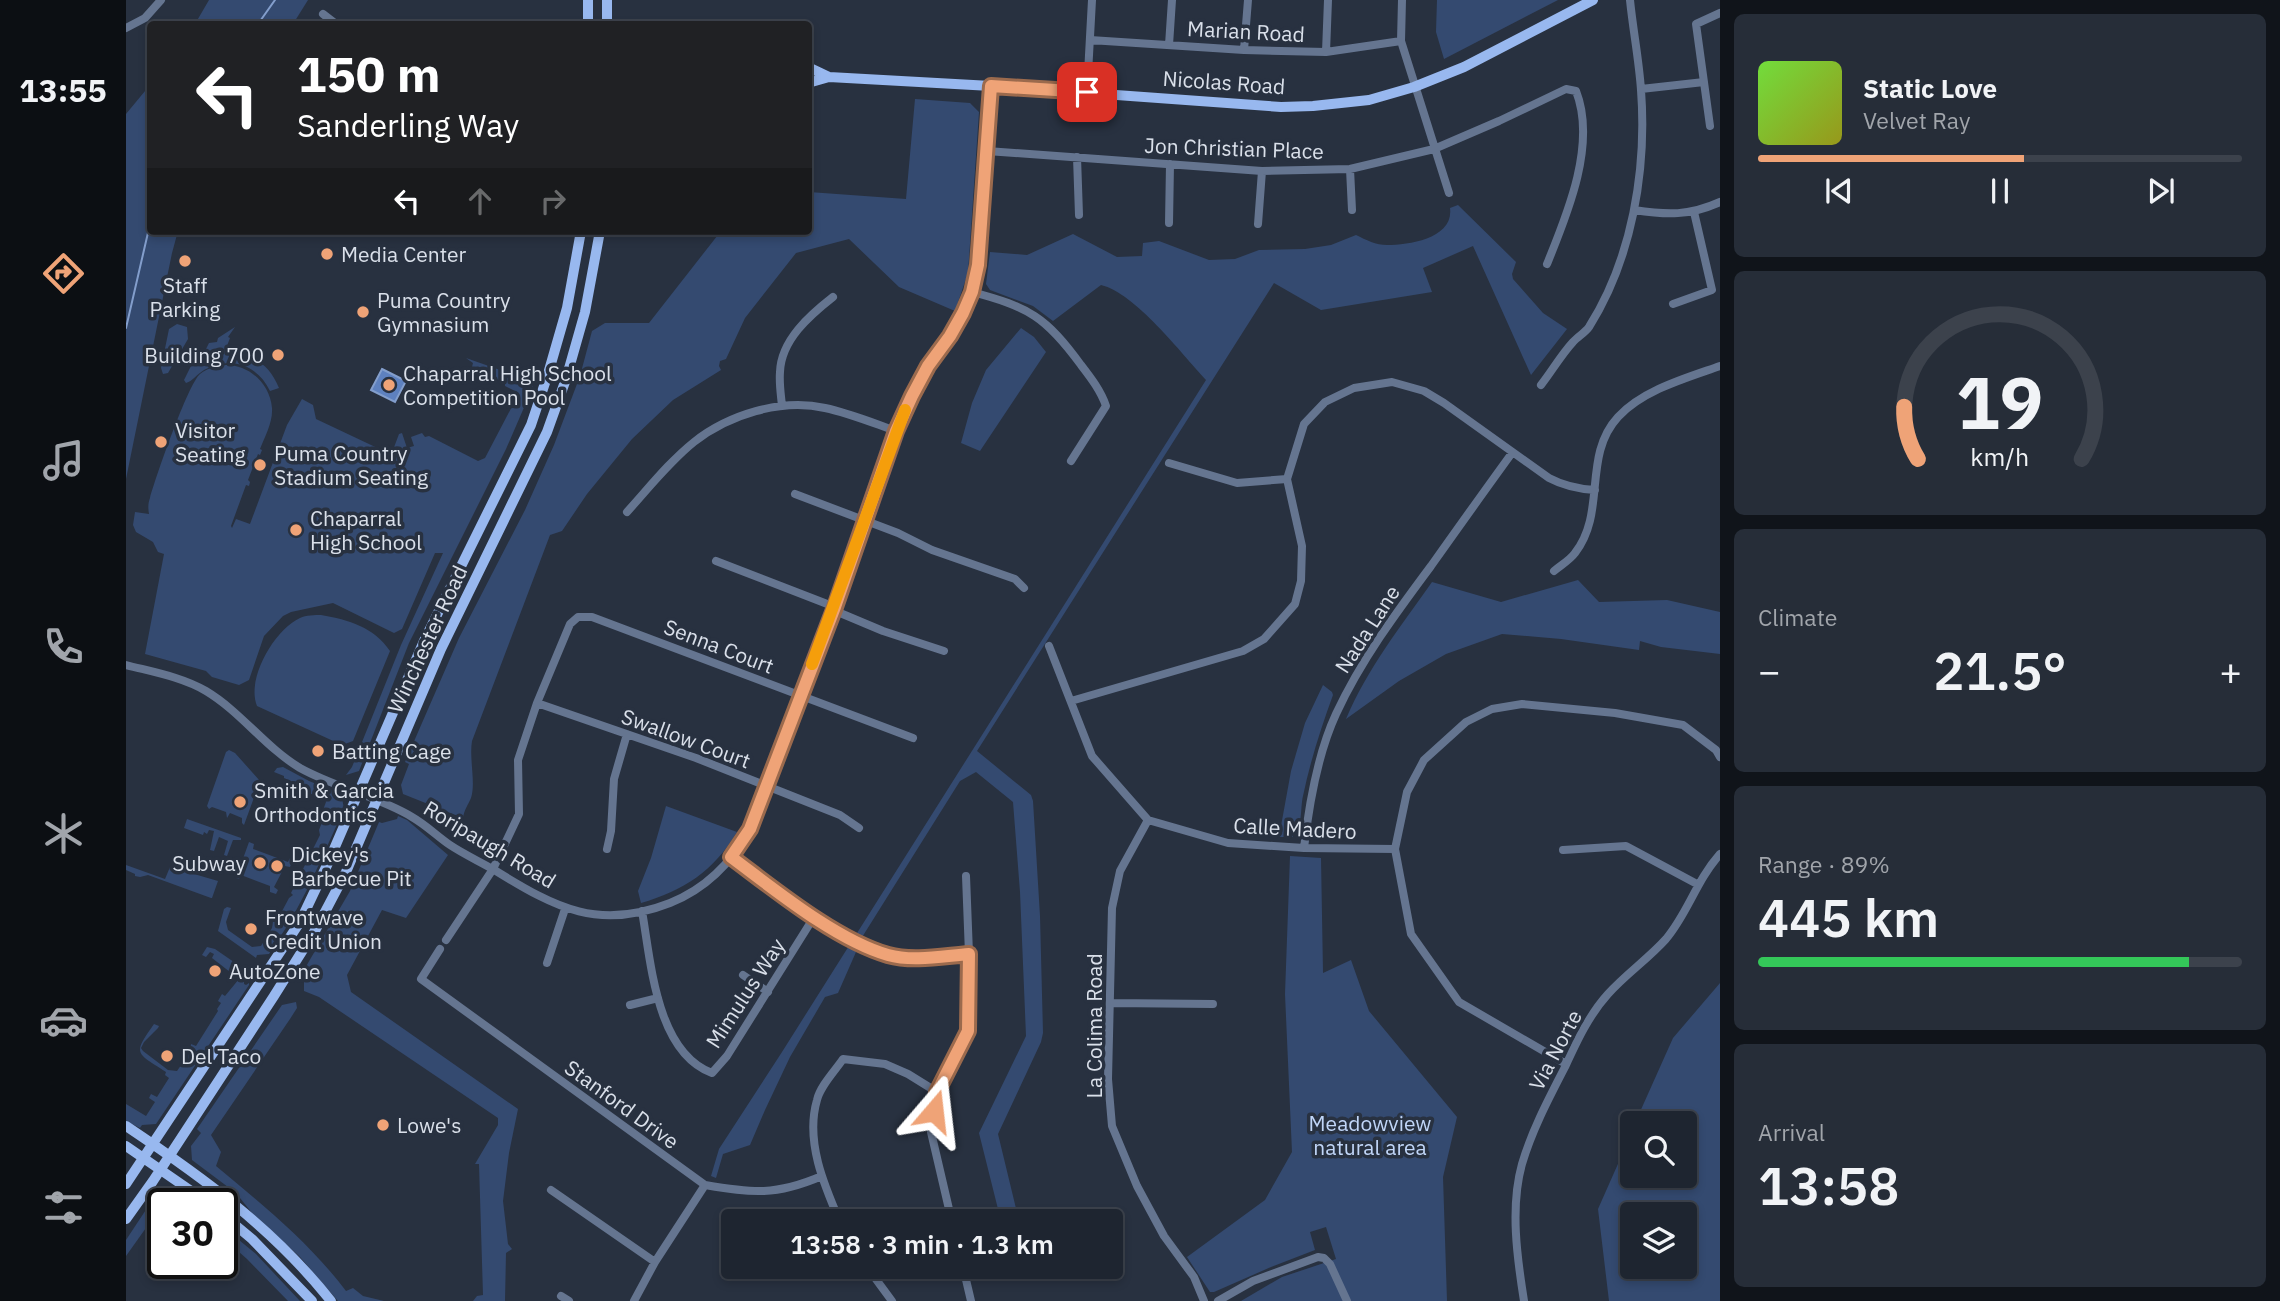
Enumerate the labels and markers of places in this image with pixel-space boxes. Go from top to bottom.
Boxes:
pin [1057,62,1117,122]
place label: Media Center [341,240,466,268]
marker: Media Center [319,246,335,262]
marker: Staff Parking [177,253,193,269]
place label: Staff Parking [150,271,220,323]
place label: Puma Country Gymnasium [377,286,511,338]
marker: Puma Country Gymnasium [355,304,371,320]
place label: Building 700 [144,341,264,369]
marker: Building 700 [270,347,286,363]
place label: Chaparral High School Competition Pool [403,359,612,411]
marker: Chaparral High School Competition Pool [381,377,397,393]
place label: Visitor Seating [175,416,246,468]
marker: Visitor Seating [153,434,169,450]
place label: Puma Country Stadium Seating [274,439,428,491]
marker: Puma Country Stadium Seating [252,457,268,473]
place label: Chaparral High School [310,504,422,556]
marker: Chaparral High School [288,522,304,538]
place label: Batting Cage [332,737,451,765]
marker: Batting Cage [310,743,326,759]
place label: Smith & Garcia Orthodontics [254,776,394,828]
marker: Smith & Garcia Orthodontics [232,794,248,810]
place label: Dickey's Barbecue Pit [291,840,412,892]
place label: Subway [172,849,247,877]
marker: Subway [252,855,268,871]
marker: Dickey's Barbecue Pit [269,858,285,874]
place label: Frontwave Credit Union [265,903,382,955]
marker: Frontwave Credit Union [243,921,259,937]
place label: AutoZone [229,957,321,985]
marker: AutoZone [207,963,223,979]
place label: Del Taco [181,1042,261,1070]
marker: Del Taco [159,1048,175,1064]
place label: Lowe's [397,1111,461,1139]
marker: Lowe's [375,1117,391,1133]

